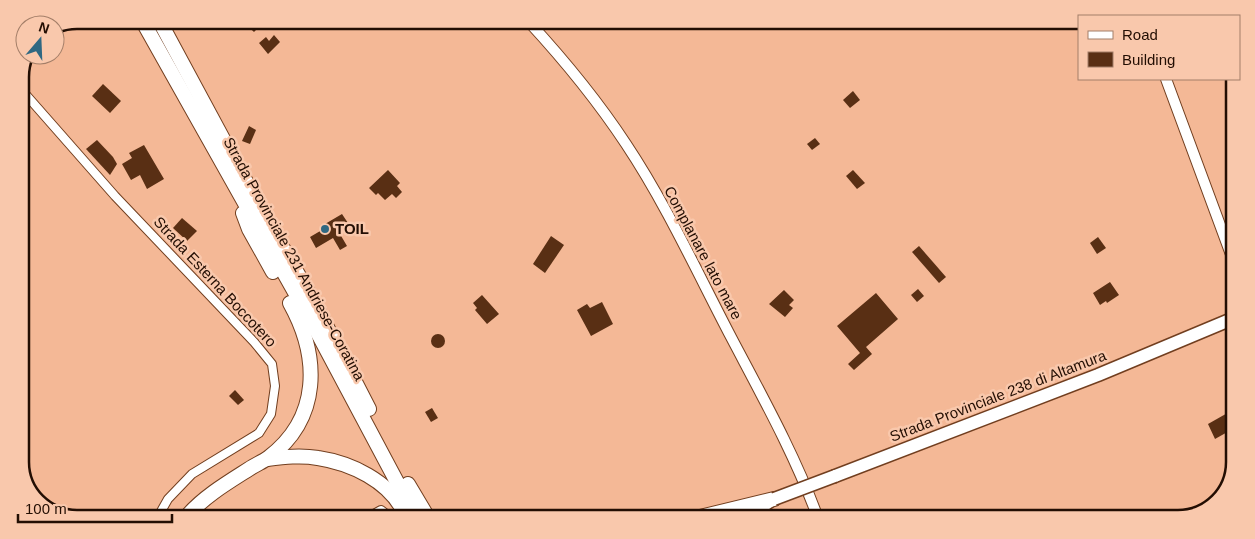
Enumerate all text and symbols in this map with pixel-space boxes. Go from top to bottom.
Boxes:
north arrow [15,15,65,65]
legend [1078,15,1240,80]
text: N [37,18,52,37]
text: Road [1122,26,1158,43]
text: Building [1122,51,1175,68]
street label: Strada Provinciale 231 Andriese-Coratina [220,134,369,384]
street label: Complanare lato mare [661,183,746,322]
street label: Strada Esterna Boccotero [151,213,280,350]
place label: TOIL [335,220,369,237]
marker: TOIL [319,223,331,235]
street label: Strada Provinciale 238 di Altamura [887,346,1109,445]
scale bar [18,492,171,524]
text: 100 m [25,500,67,517]

